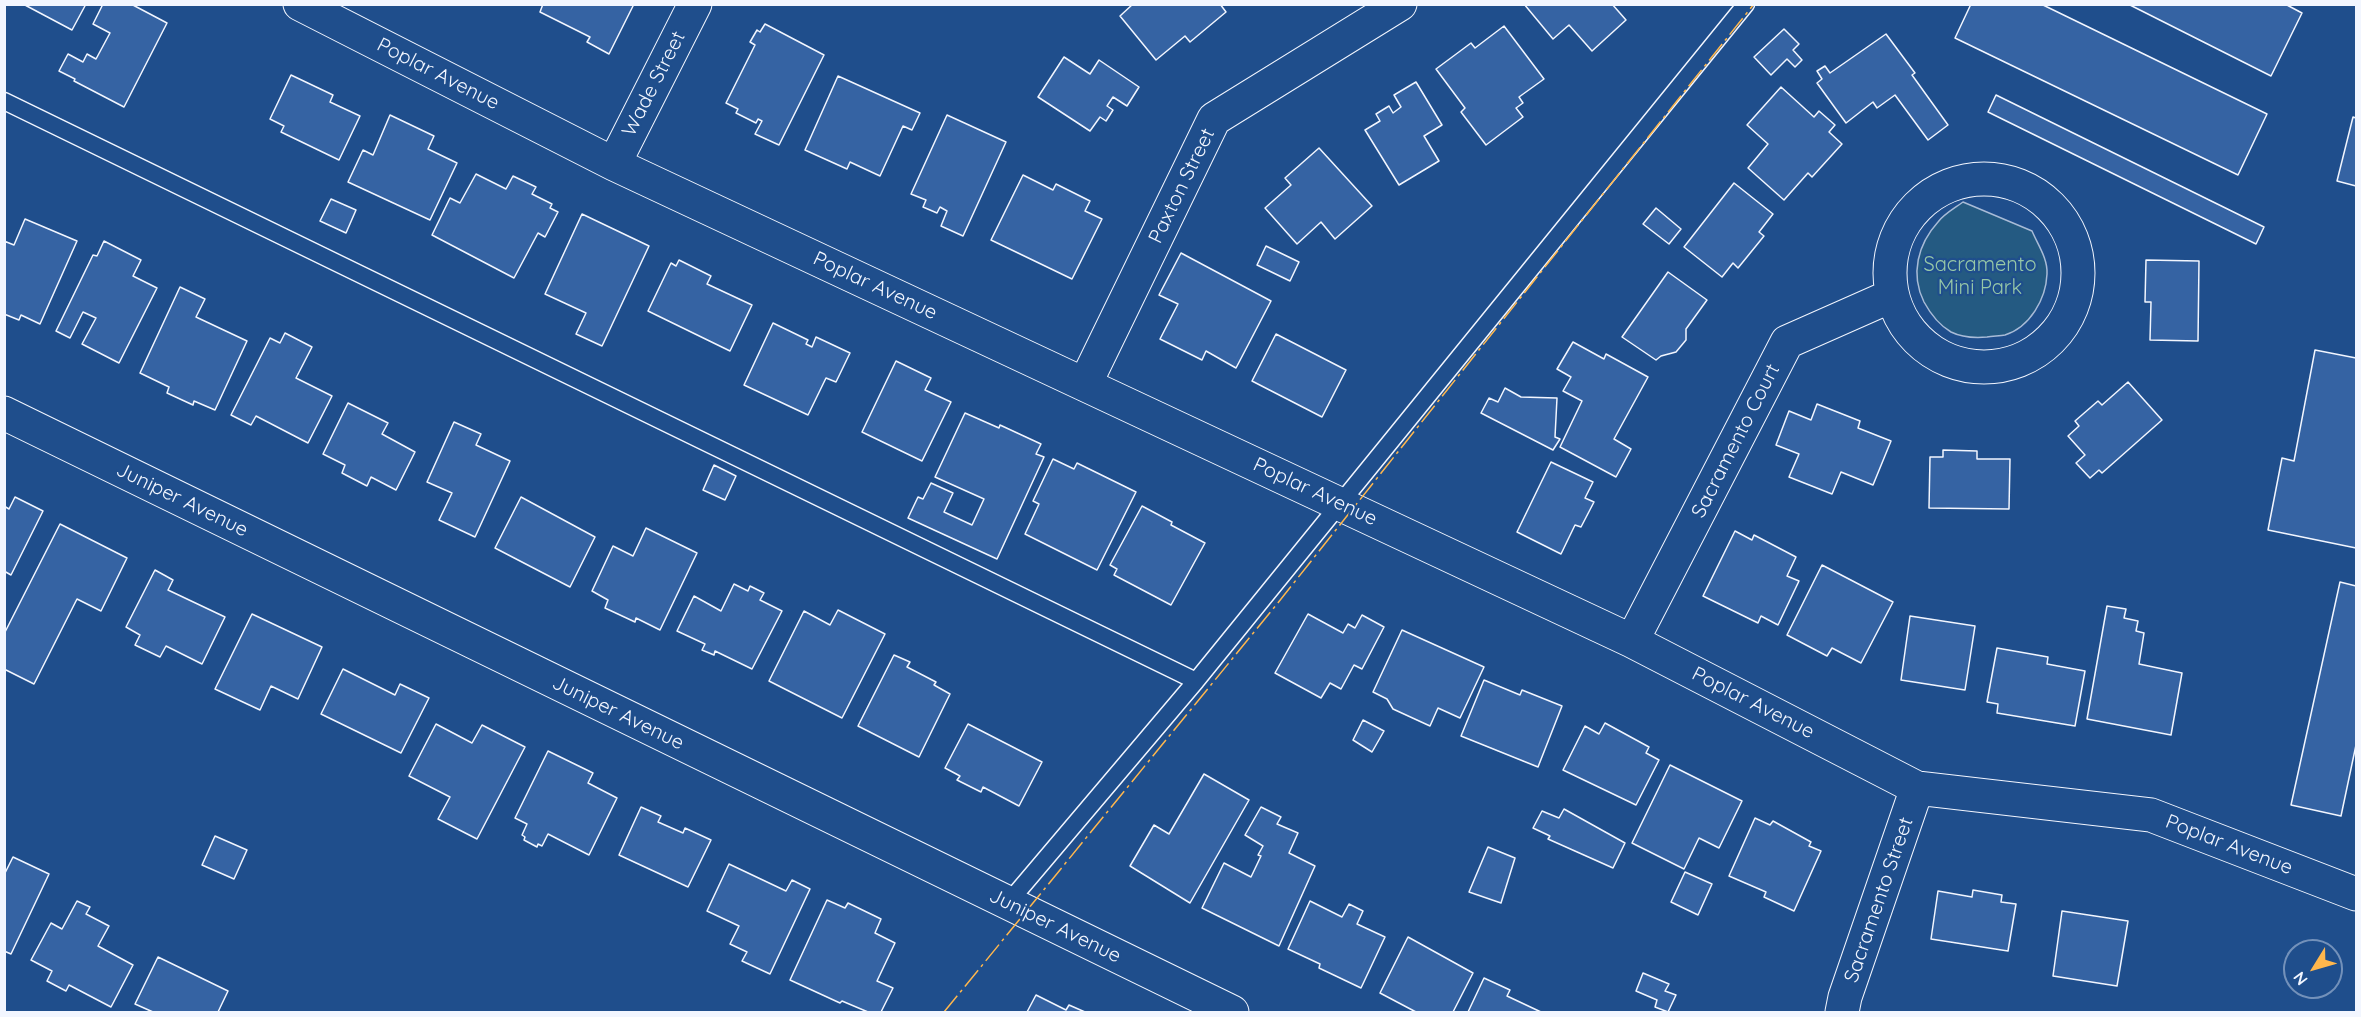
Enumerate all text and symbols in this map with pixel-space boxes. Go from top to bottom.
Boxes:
street label: Wade Street [617,27,691,141]
street label: Poplar Avenue [373,33,503,115]
street label: Paxton Street [1144,125,1220,247]
street label: Poplar Avenue [809,247,941,325]
park label: Sacramento Mini Park [1923,253,2037,300]
street label: Sacramento Court [1687,360,1785,522]
street label: Poplar Avenue [1249,453,1381,531]
street label: Juniper Avenue [112,458,252,542]
street label: Poplar Avenue [1688,662,1818,744]
street label: Juniper Avenue [548,671,688,755]
street label: Poplar Avenue [2162,810,2296,880]
street label: Sacramento Street [1839,814,1919,986]
street label: Juniper Avenue [985,884,1125,968]
north arrow [2283,939,2343,999]
text: N [2289,968,2312,989]

